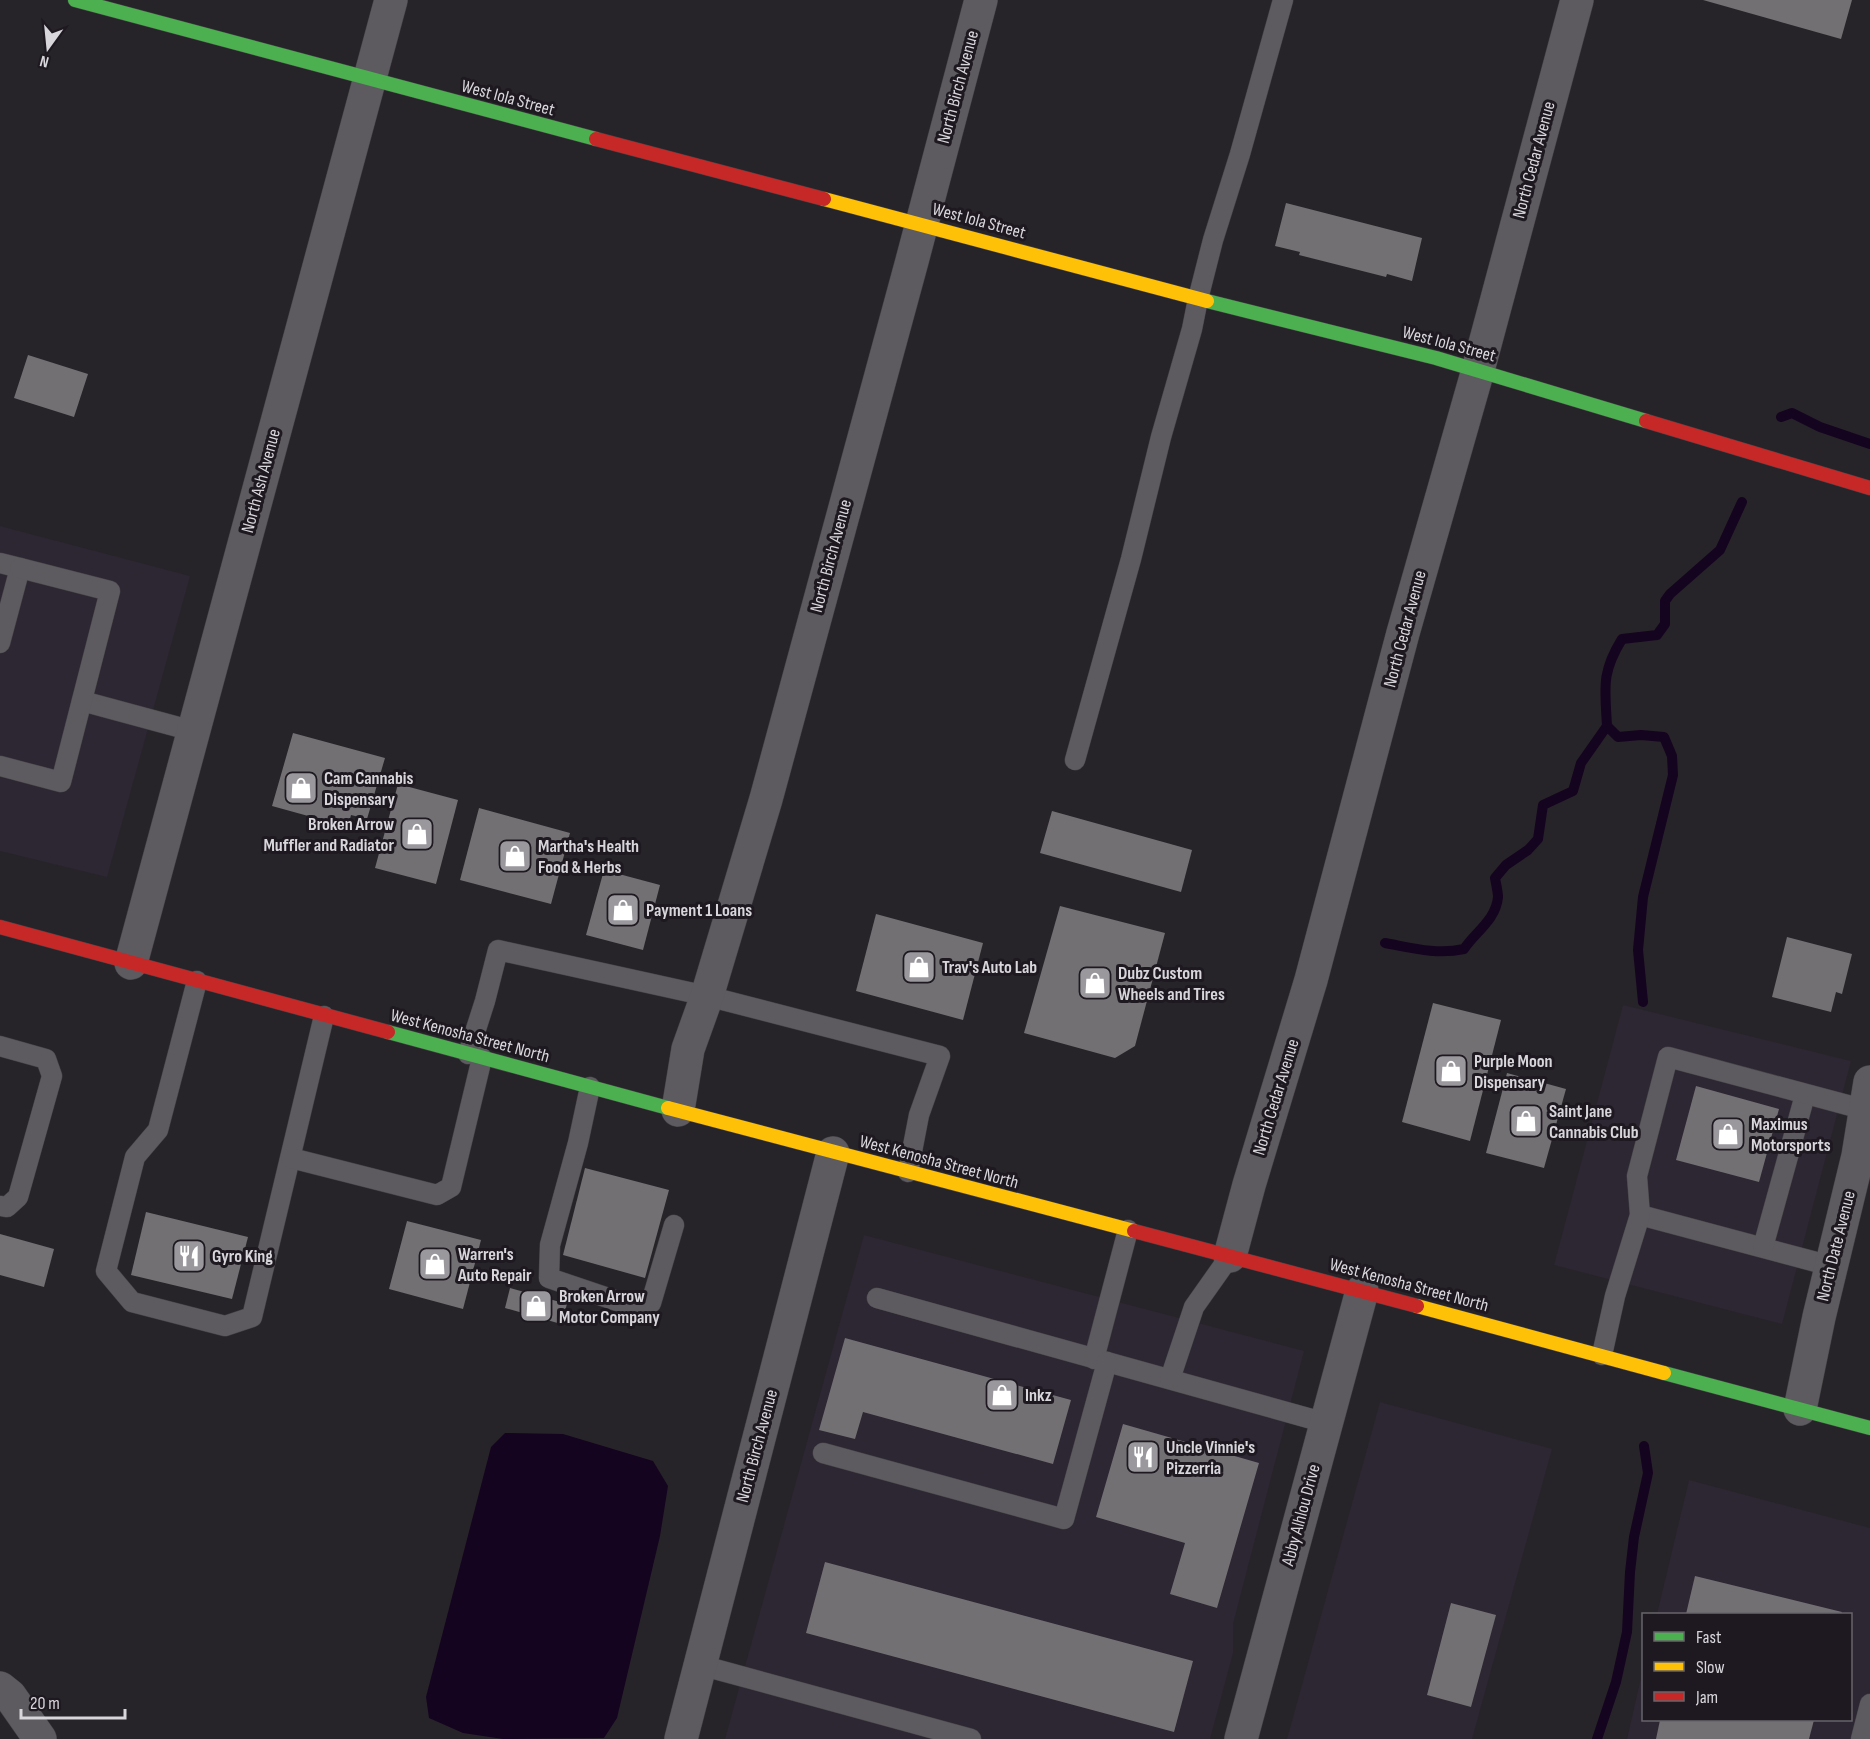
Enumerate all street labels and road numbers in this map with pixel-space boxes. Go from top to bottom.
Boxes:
street label: North Birch Avenue [933,28,983,146]
street label: West Iola Street [459,75,557,121]
street label: North Cedar Avenue [1508,99,1560,221]
street label: West Iola Street [930,198,1028,244]
street label: West Iola Street [1400,321,1498,367]
street label: North Ash Avenue [237,427,285,535]
street label: North Birch Avenue [806,497,856,615]
street label: North Cedar Avenue [1379,568,1431,690]
street label: West Kenosha Street North [388,1005,552,1067]
street label: North Cedar Avenue [1248,1036,1304,1158]
street label: West Kenosha Street North [857,1131,1021,1193]
street label: North Date Avenue [1812,1189,1860,1303]
street label: West Kenosha Street North [1327,1254,1491,1316]
street label: North Birch Avenue [732,1387,782,1505]
street label: Abby Alhlou Drive [1277,1462,1325,1569]

